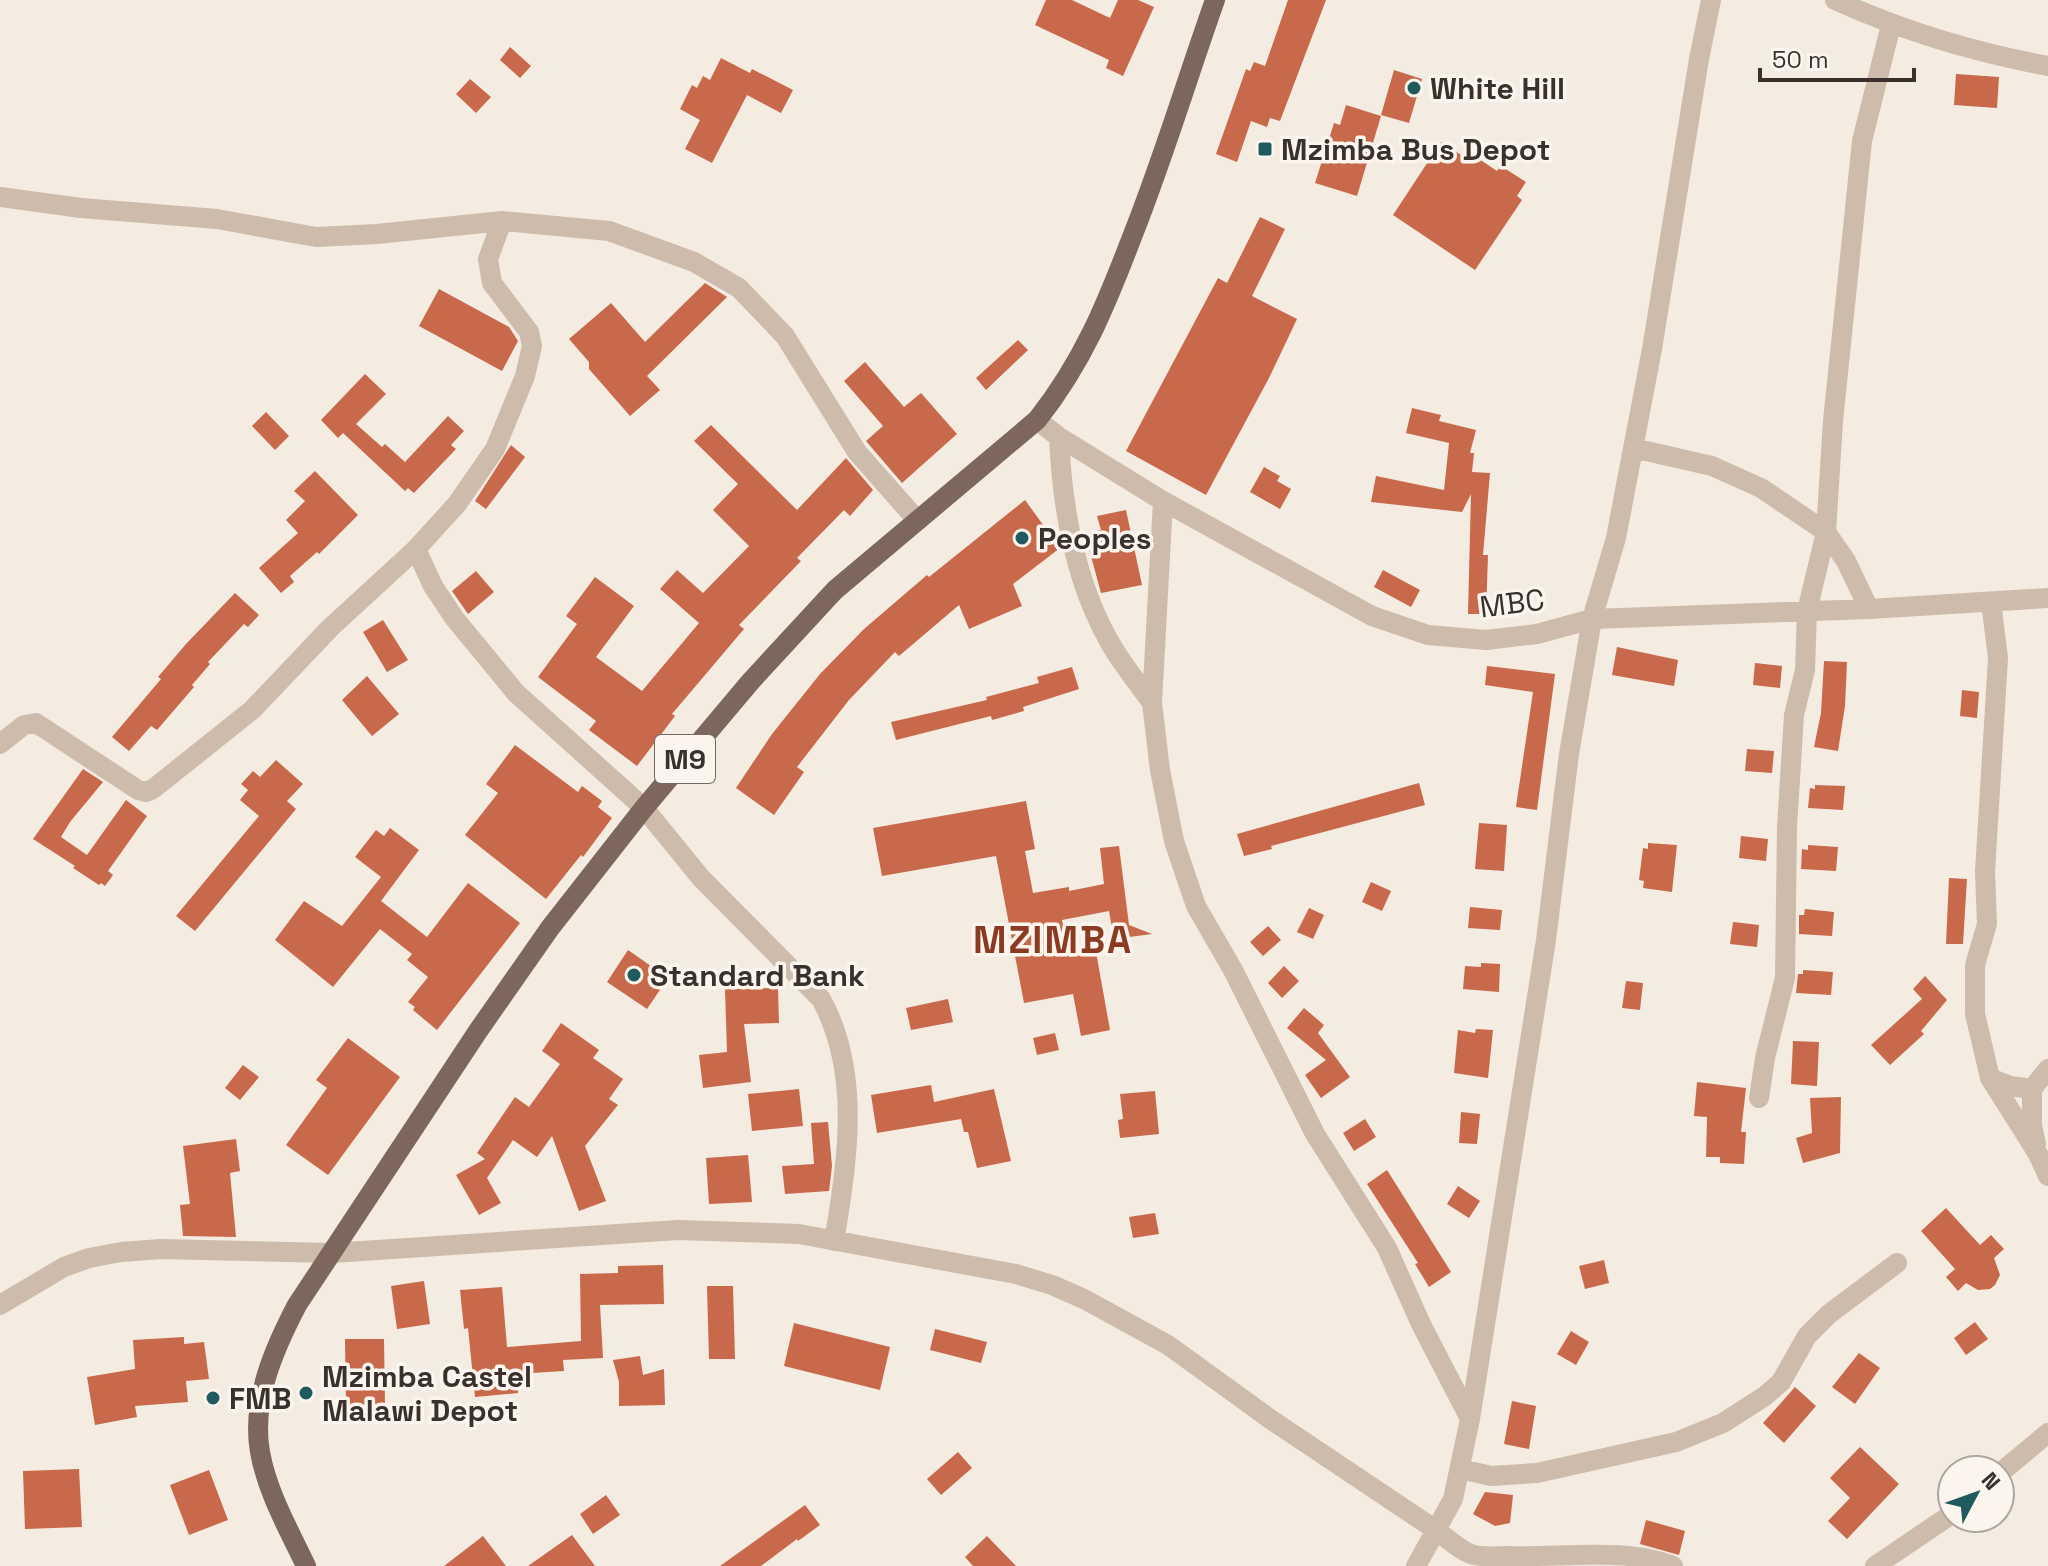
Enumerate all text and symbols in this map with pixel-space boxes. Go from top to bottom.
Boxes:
scale bar [1760,32,1914,82]
text: 50 m [1772,44,1829,75]
place label: White Hill [1430,69,1565,108]
marker: White Hill [1405,79,1423,97]
place label: Mzimba Bus Depot [1281,130,1550,169]
marker: Mzimba Bus Depot [1256,140,1274,158]
place label: Peoples [1038,519,1152,558]
marker: Peoples [1013,529,1031,547]
street label: MBC [1477,580,1547,626]
road number: M9 [655,735,715,783]
district label: MZIMBA [973,916,1133,964]
place label: Standard Bank [650,956,865,995]
marker: Standard Bank [625,966,643,984]
place label: Mzimba Castel Malawi Depot [322,1357,532,1430]
place label: FMB [229,1379,291,1418]
marker: Mzimba Castel Malawi Depot [297,1384,315,1402]
marker: FMB [204,1389,222,1407]
north arrow [1936,1454,2016,1534]
text: N [1976,1466,2006,1496]

